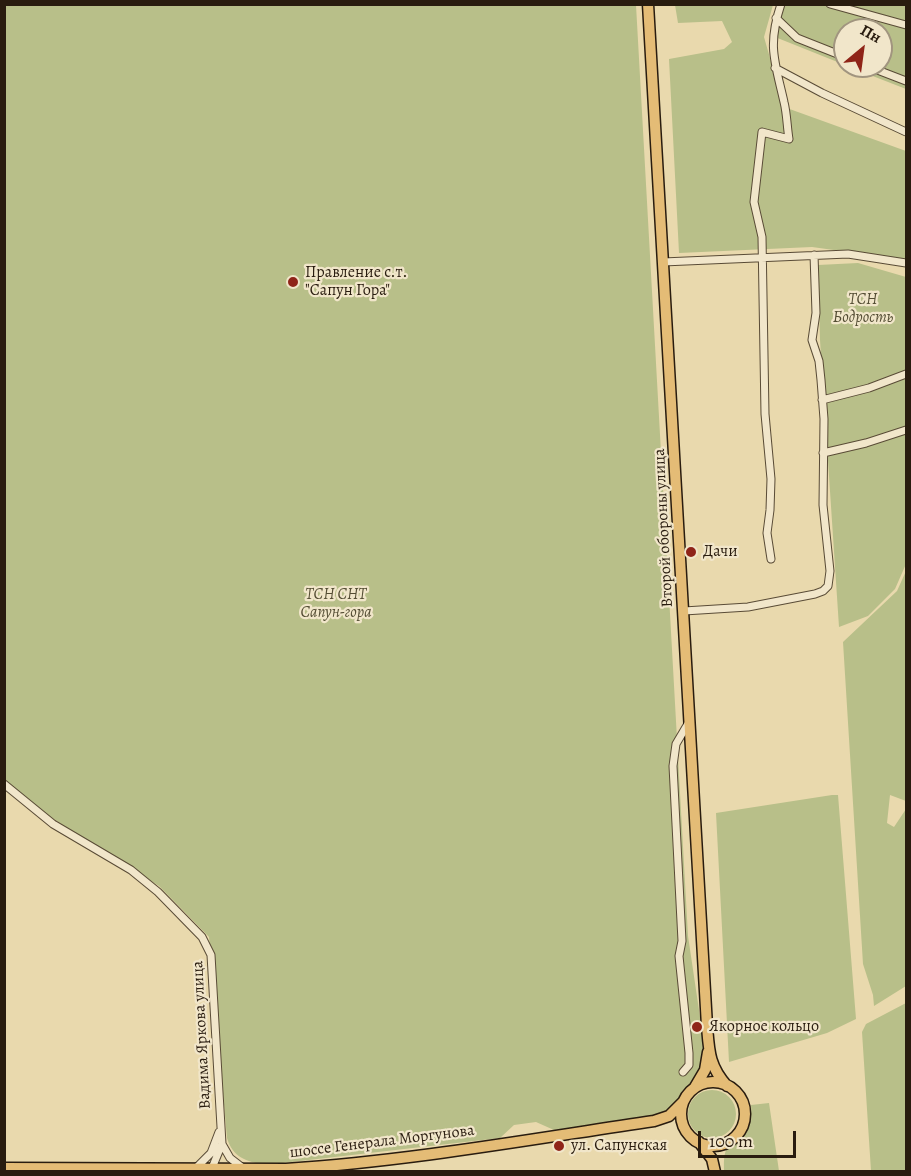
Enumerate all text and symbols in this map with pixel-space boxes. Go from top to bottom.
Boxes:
north arrow [833,18,893,78]
text: Пн [856,19,885,49]
place label: Правление с.т. "Сапун Гора" [305,263,407,301]
marker: Правление с.т. "Сапун Гора" [286,275,300,289]
park label: ТСН Бодрость [833,290,893,328]
street label: Второй обороны улица [650,448,678,608]
place label: Дачи [703,542,738,562]
marker: Дачи [684,545,698,559]
park label: ТСН СНТ Сапун-гора [300,585,372,623]
street label: Вадима Яркова улица [189,960,215,1110]
place label: Якорное кольцо [709,1017,819,1037]
marker: Якорное кольцо [690,1020,704,1034]
scale bar [701,1119,798,1157]
street label: шоссе Генерала Моргунова [289,1121,475,1163]
text: 100 m [709,1129,753,1153]
place label: ул. Сапунская [571,1136,667,1156]
marker: ул. Сапунская [552,1139,566,1153]

